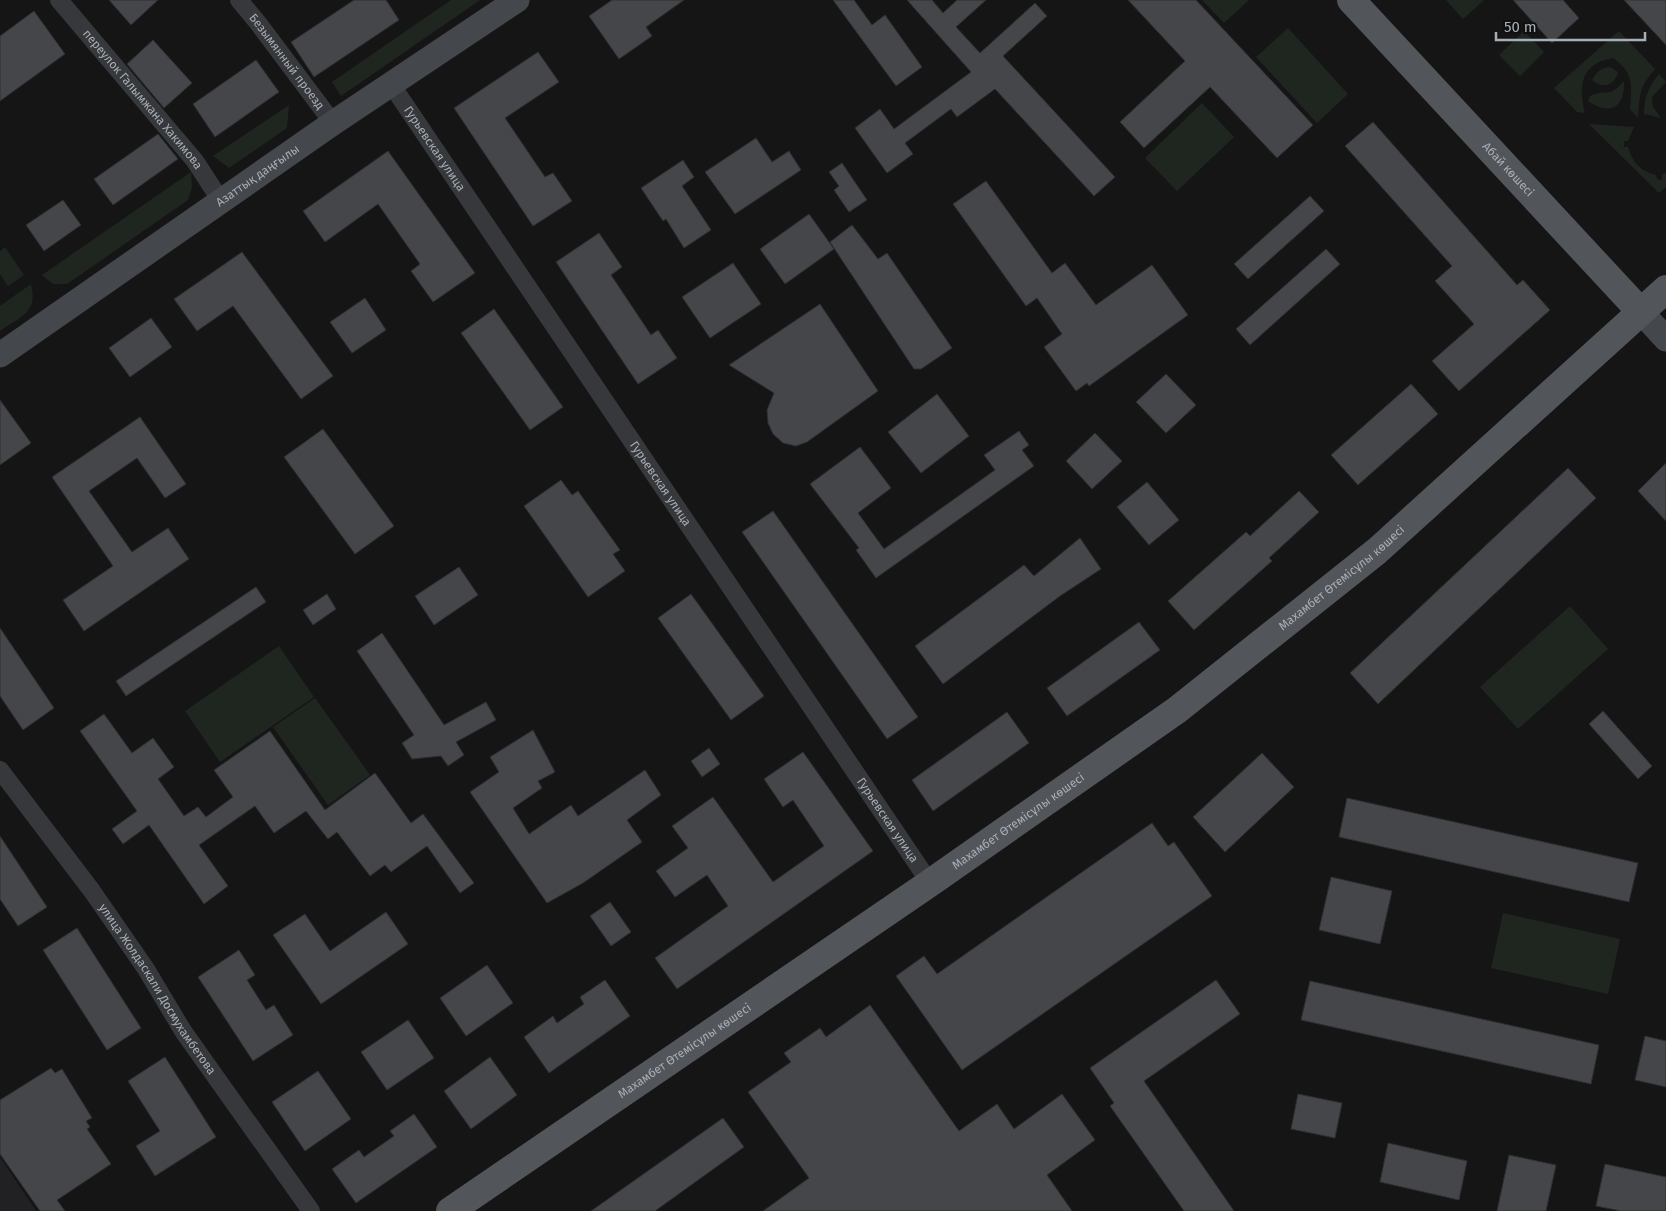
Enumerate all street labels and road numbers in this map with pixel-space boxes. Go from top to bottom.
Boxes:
street label: Безымянный проезд [246,11,328,112]
street label: переулок Галымжана Хакимова [80,27,205,172]
street label: Гурьевская улица [401,104,468,194]
street label: Абай көшесі [1480,139,1537,199]
street label: Азаттық даңғылы [213,142,302,209]
street label: Гурьевская улица [627,439,694,529]
street label: Махамбет Өтемісұлы көшесі [1276,523,1407,633]
street label: Махамбет Өтемісұлы көшесі [949,770,1087,872]
street label: Гурьевская улица [854,775,921,865]
street label: улица Жолдаскали Досмухамбетова [96,901,219,1077]
street label: Махамбет Өтемісұлы көшесі [615,1000,754,1101]

